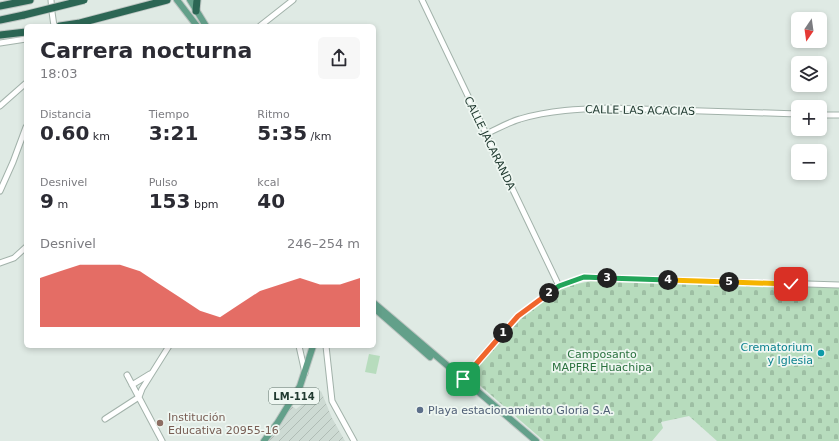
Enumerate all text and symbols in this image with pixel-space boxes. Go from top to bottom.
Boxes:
north arrow [791,12,827,48]
map controls [791,12,827,180]
button: share [318,37,360,79]
text: Carrera nocturna [40,38,252,63]
button: layers [791,56,827,92]
text: 18:03 [40,66,77,81]
street label: CALLE JACARANDA [461,94,518,192]
button: + [791,100,827,136]
street label: CALLE LAS ACACIAS [585,103,695,118]
text: Distancia [40,108,91,121]
text: Tiempo [149,108,189,121]
text: Ritmo [257,108,290,121]
text: 0.60 [40,121,89,145]
text: 3:21 [149,121,198,145]
text: 5:35 [257,121,307,145]
text: km [89,130,110,143]
text: /km [307,130,331,143]
button: − [791,144,827,180]
text: Desnivel [40,176,87,189]
text: Pulso [149,176,178,189]
text: kcal [257,176,280,189]
text: 9 [40,189,54,213]
text: 153 [149,189,190,213]
text: 40 [257,189,285,213]
text: m [54,198,68,211]
text: bpm [190,198,219,211]
text: Desnivel [40,236,96,251]
text: 246–254 m [287,236,360,251]
pin [774,267,808,301]
pin: 3 [597,268,617,288]
pin: 4 [658,270,678,290]
text: 3 [603,271,611,284]
pin: 5 [719,272,739,292]
text: 4 [664,273,672,286]
icon: check [780,273,802,295]
text: 5 [725,275,733,288]
pin: 2 [539,283,559,303]
text: 2 [545,286,553,299]
pin: 1 [493,323,513,343]
text: 1 [499,326,507,339]
place label: Crematorium y Iglesia [741,341,813,367]
park label: Camposanto MAPFRE Huachipa [552,348,652,374]
marker: Crematorium y Iglesia [816,348,826,358]
pin [446,362,480,396]
icon: arrive [452,368,474,390]
road number: LM-114 [269,388,319,404]
place label: Playa estacionamiento Gloria S.A. [428,404,614,417]
marker: Playa estacionamiento Gloria S.A. [415,405,425,415]
place label: Institución Educativa 20955-16 [168,411,279,437]
marker: Institución Educativa 20955-16 [155,418,165,428]

